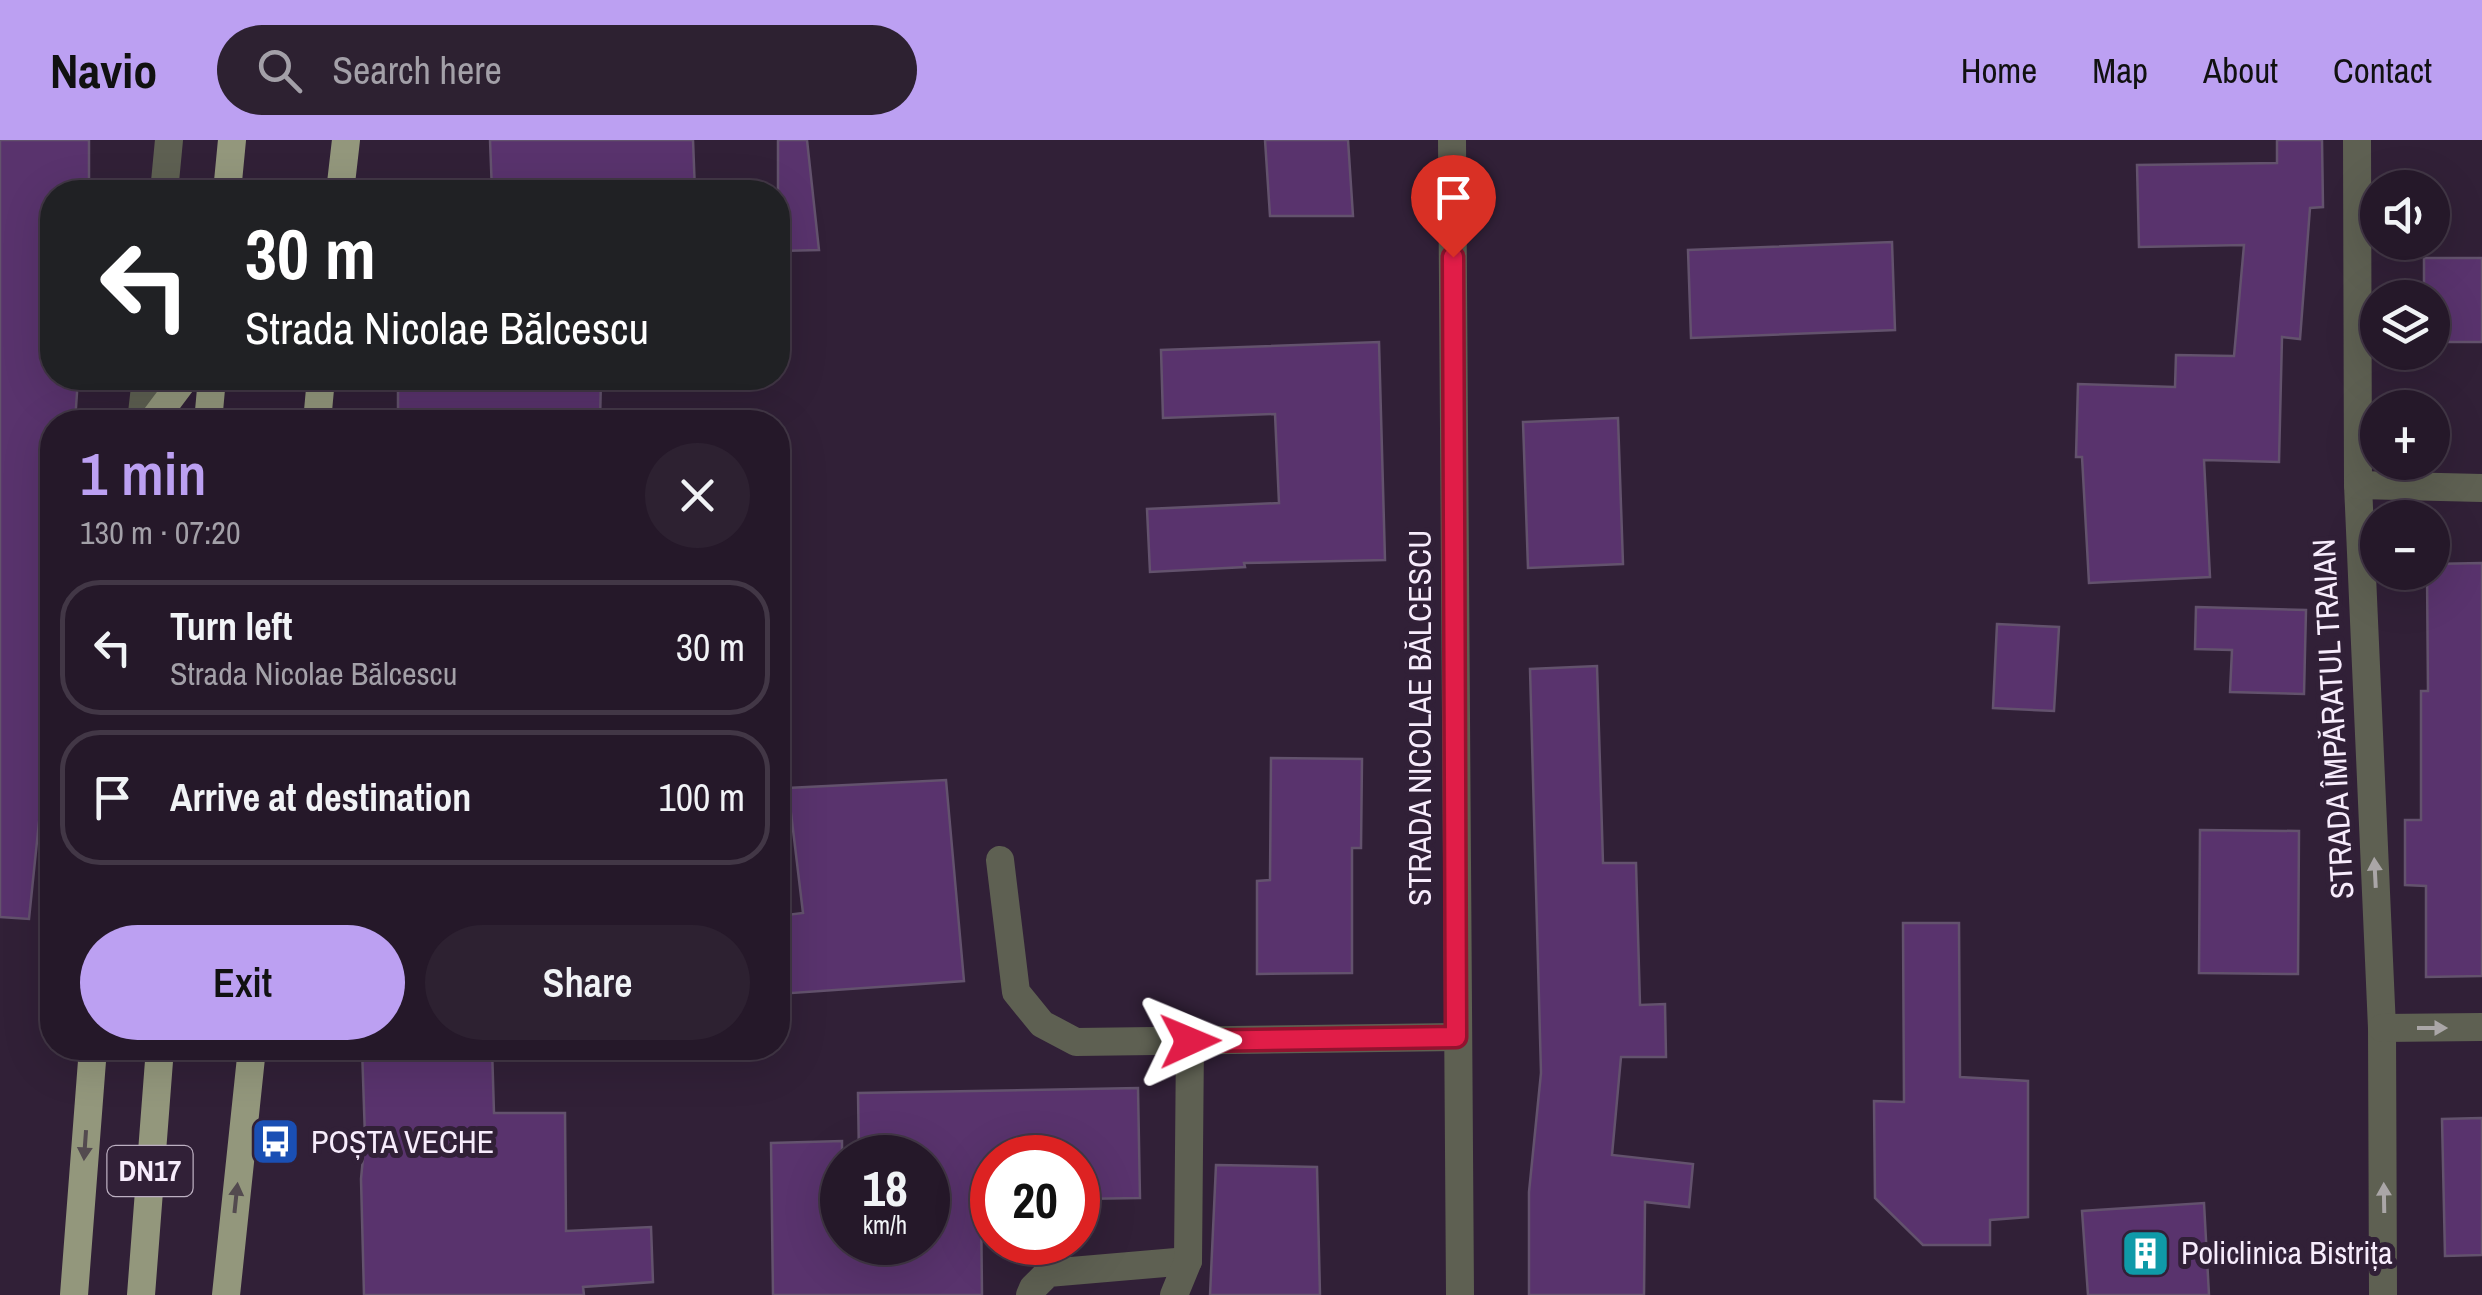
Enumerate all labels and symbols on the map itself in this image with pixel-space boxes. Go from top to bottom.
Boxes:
pin [1411,155,1496,258]
street label: STRADA NICOLAE BĂLCESCU [1398,530,1441,906]
street label: STRADA ÎMPĂRATUL TRAIAN [2302,538,2363,900]
one-way arrow [2367,856,2383,888]
position arrow [1138,989,1242,1093]
one-way arrow [2416,1020,2448,1036]
bus stop icon: POȘTA VECHE [250,1116,302,1168]
place label: POȘTA VECHE [311,1120,494,1163]
one-way arrow [77,1129,93,1161]
speed limit sign: 20 [970,1135,1100,1265]
road number: DN17 [108,1146,192,1196]
one-way arrow [2376,1181,2392,1213]
one-way arrow [229,1182,245,1213]
building icon: Policlinica Bistrița [2120,1227,2172,1279]
place label: Policlinica Bistrița [2181,1231,2393,1274]

